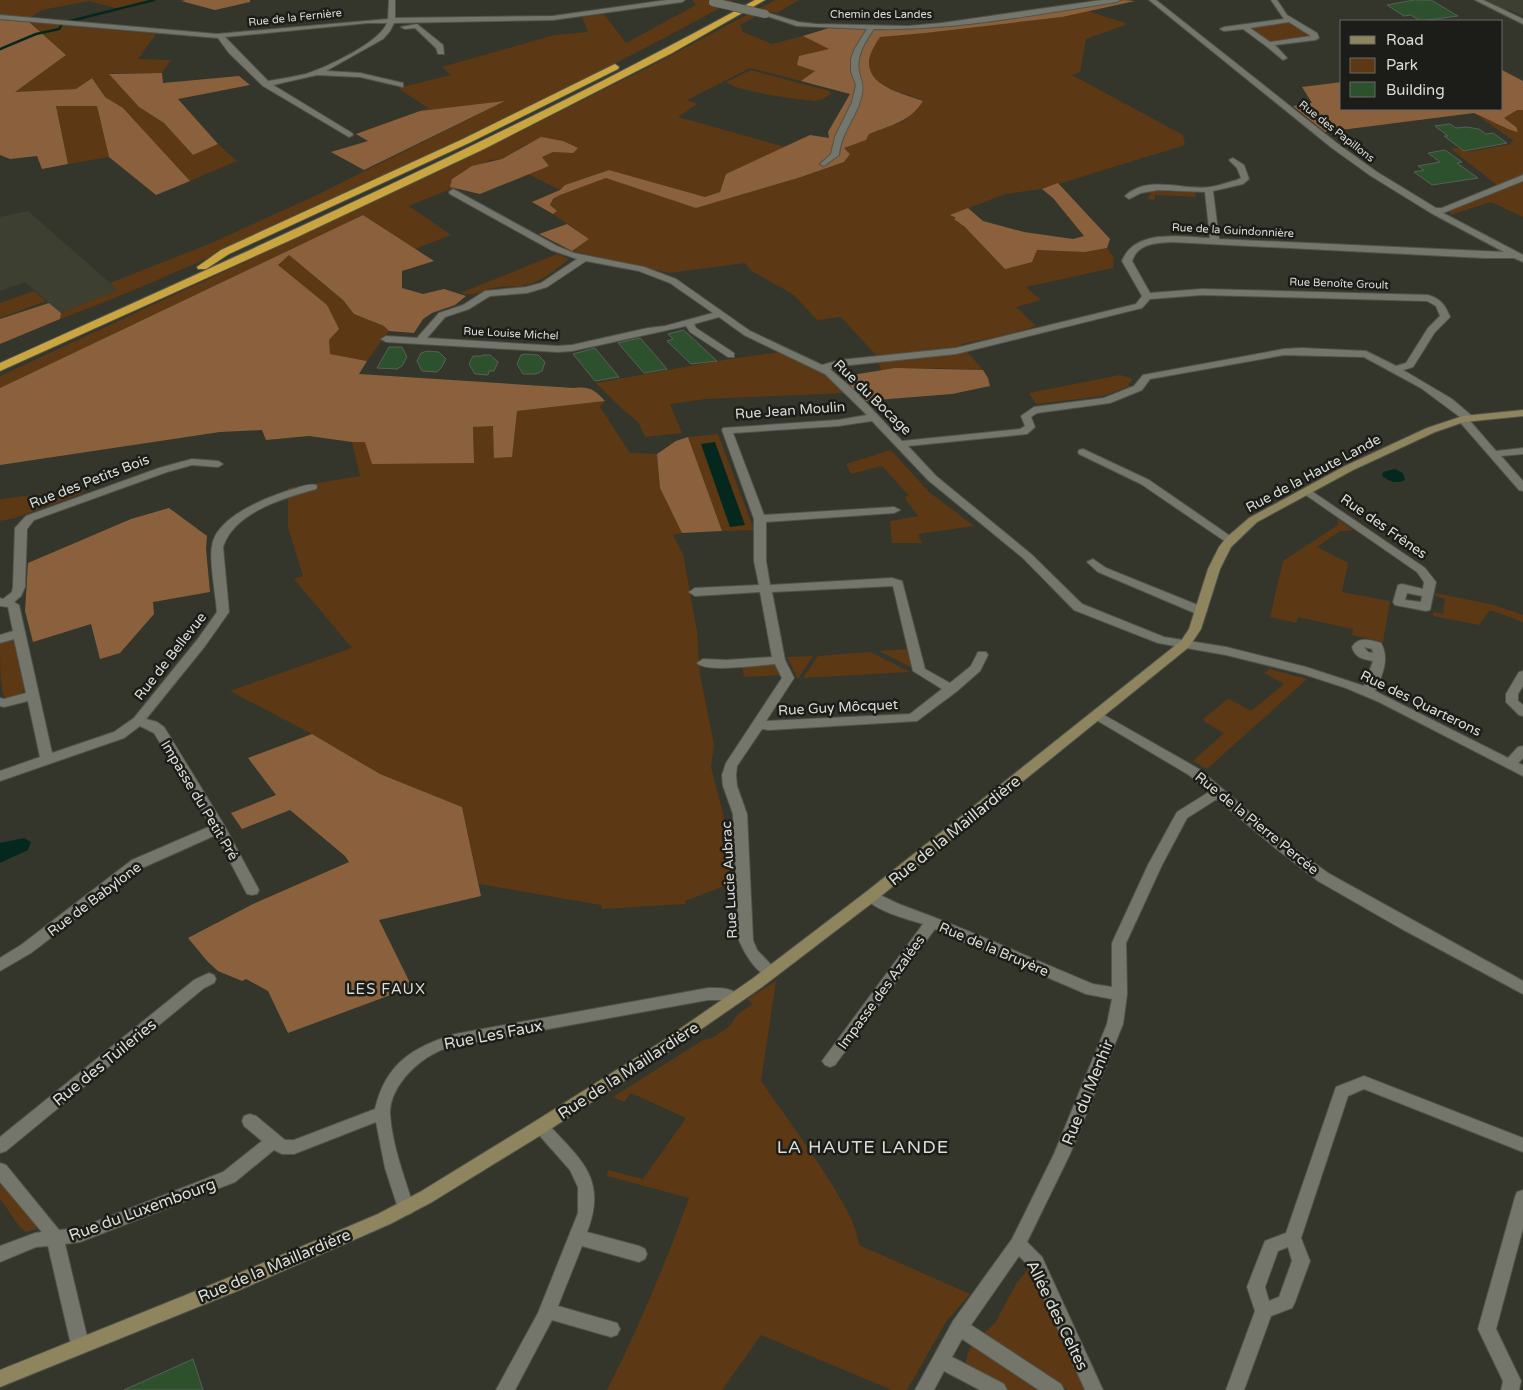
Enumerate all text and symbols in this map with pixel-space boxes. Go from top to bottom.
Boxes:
street label: Rue de la Fernière [248,6,343,29]
street label: Chemin des Landes [830,8,932,21]
legend [1340,20,1503,110]
text: Road [1386,31,1424,49]
text: Park [1386,56,1418,74]
text: Building [1386,81,1445,99]
street label: Rue des Papillons [1296,98,1377,165]
street label: Rue de la Guindonnière [1172,221,1294,240]
street label: Rue Benoîte Groult [1289,275,1389,292]
street label: Rue Louise Michel [463,325,559,342]
street label: Rue du Bocage [830,356,915,439]
street label: Rue Jean Moulin [734,398,846,423]
street label: Rue de la Haute Lande [1243,431,1384,516]
street label: Rue des Petits Bois [27,451,152,512]
street label: Rue des Frênes [1337,490,1430,563]
street label: Rue de Bellevue [131,609,210,704]
street label: Rue des Quarterons [1358,667,1484,740]
street label: Rue Guy Môcquet [778,696,899,719]
street label: Impasse du Petit Pré [157,737,242,863]
street label: Rue de la Pierre Percée [1192,768,1322,878]
street label: Rue de la Maillardière [885,771,1025,890]
street label: Rue Lucie Aubrac [718,821,741,939]
street label: Rue de Babylone [44,859,144,940]
street label: Rue de la Bruyère [936,919,1051,980]
street label: Impasse des Azalées [834,932,929,1053]
district label: LES FAUX [346,980,426,998]
street label: Rue des Tuileries [49,1015,161,1111]
street label: Rue Les Faux [442,1016,544,1054]
street label: Rue de la Maillardière [554,1018,703,1124]
street label: Rue du Menhir [1058,1036,1119,1148]
district label: LA HAUTE LANDE [777,1136,949,1158]
street label: Rue du Luxembourg [66,1174,219,1246]
street label: Rue de la Maillardière [195,1225,354,1307]
street label: Allée des Celtes [1022,1257,1092,1374]

